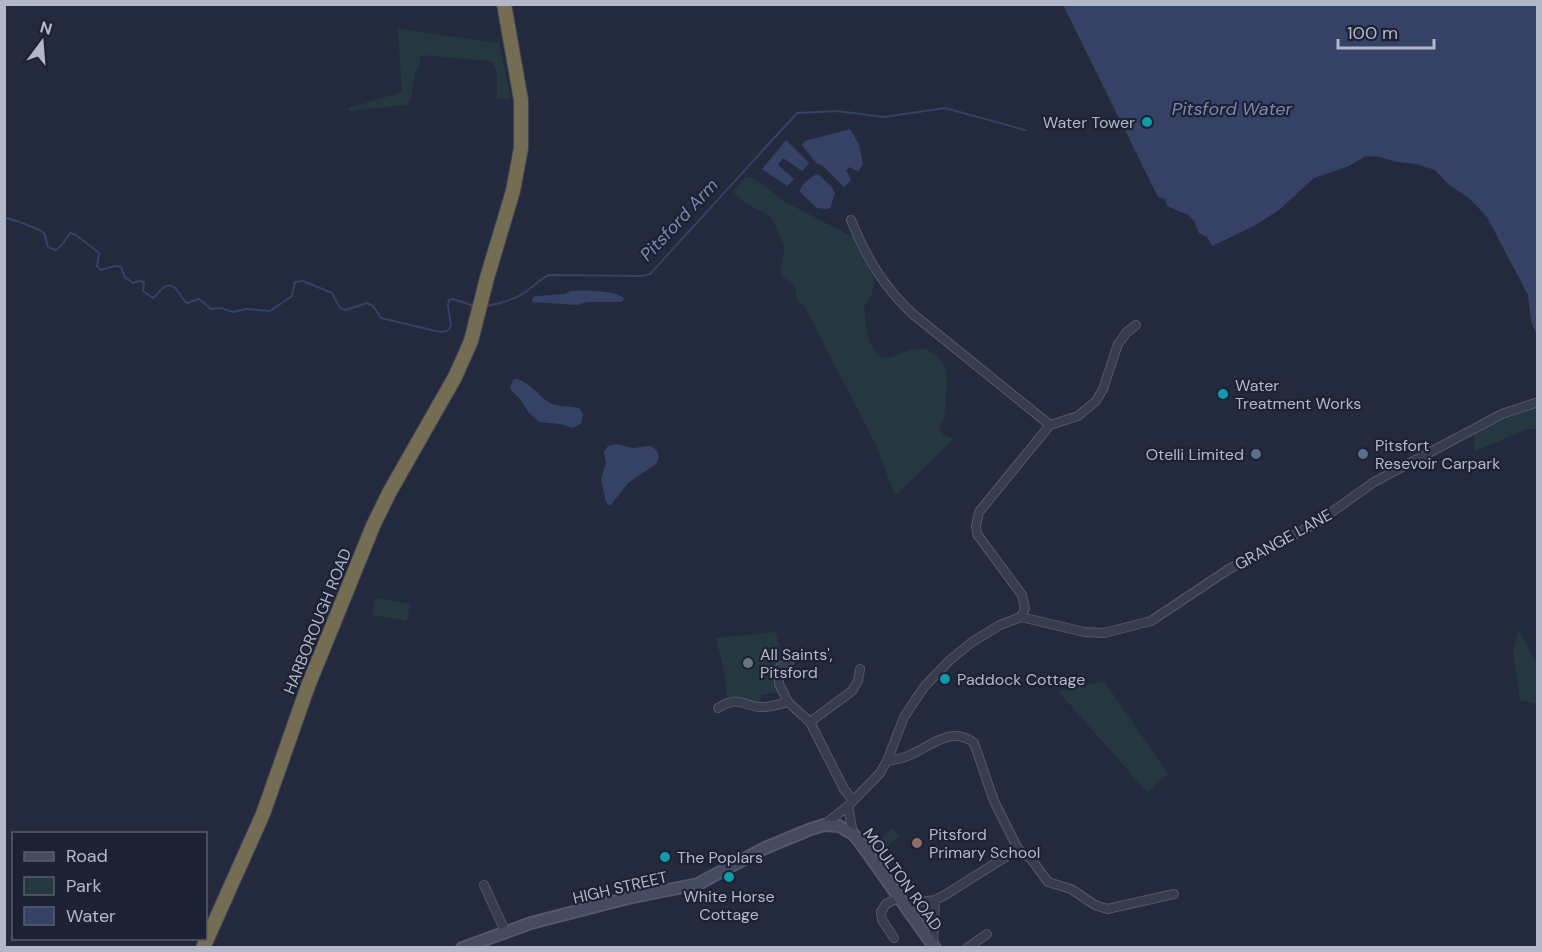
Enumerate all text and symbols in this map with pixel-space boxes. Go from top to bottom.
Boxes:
north arrow [12,12,72,72]
scale bar [1338,12,1434,50]
text: N [37,16,55,40]
text: 100 m [1347,21,1398,45]
water label: Pitsford Water [1172,97,1294,121]
place label: Water Tower [1043,112,1135,133]
marker: Water Tower [1140,115,1154,129]
water label: Pitsford Arm [635,173,724,266]
place label: Water Treatment Works [1235,375,1361,414]
marker: Water Treatment Works [1216,387,1230,401]
place label: Pitsfort Resevoir Carpark [1375,435,1500,474]
place label: Otelli Limited [1146,444,1244,465]
marker: Otelli Limited [1249,447,1263,461]
marker: Pitsfort Resevoir Carpark [1356,447,1370,461]
street label: GRANGE LANE [1231,504,1336,575]
street label: HARBOROUGH ROAD [279,545,356,697]
place label: All Saints', Pitsford [760,644,833,683]
marker: All Saints', Pitsford [741,656,755,670]
place label: Paddock Cottage [957,669,1085,690]
marker: Paddock Cottage [938,672,952,686]
street label: MOULTON ROAD [858,824,947,935]
place label: Pitsford Primary School [929,824,1040,863]
legend [12,832,207,940]
marker: Pitsford Primary School [910,836,924,850]
text: Road [66,844,108,868]
place label: The Poplars [677,847,763,868]
marker: The Poplars [658,850,672,864]
street label: HIGH STREET [571,866,669,909]
marker: White Horse Cottage [722,870,736,884]
text: Park [66,874,102,898]
place label: White Horse Cottage [683,886,775,925]
text: Water [66,904,116,928]

